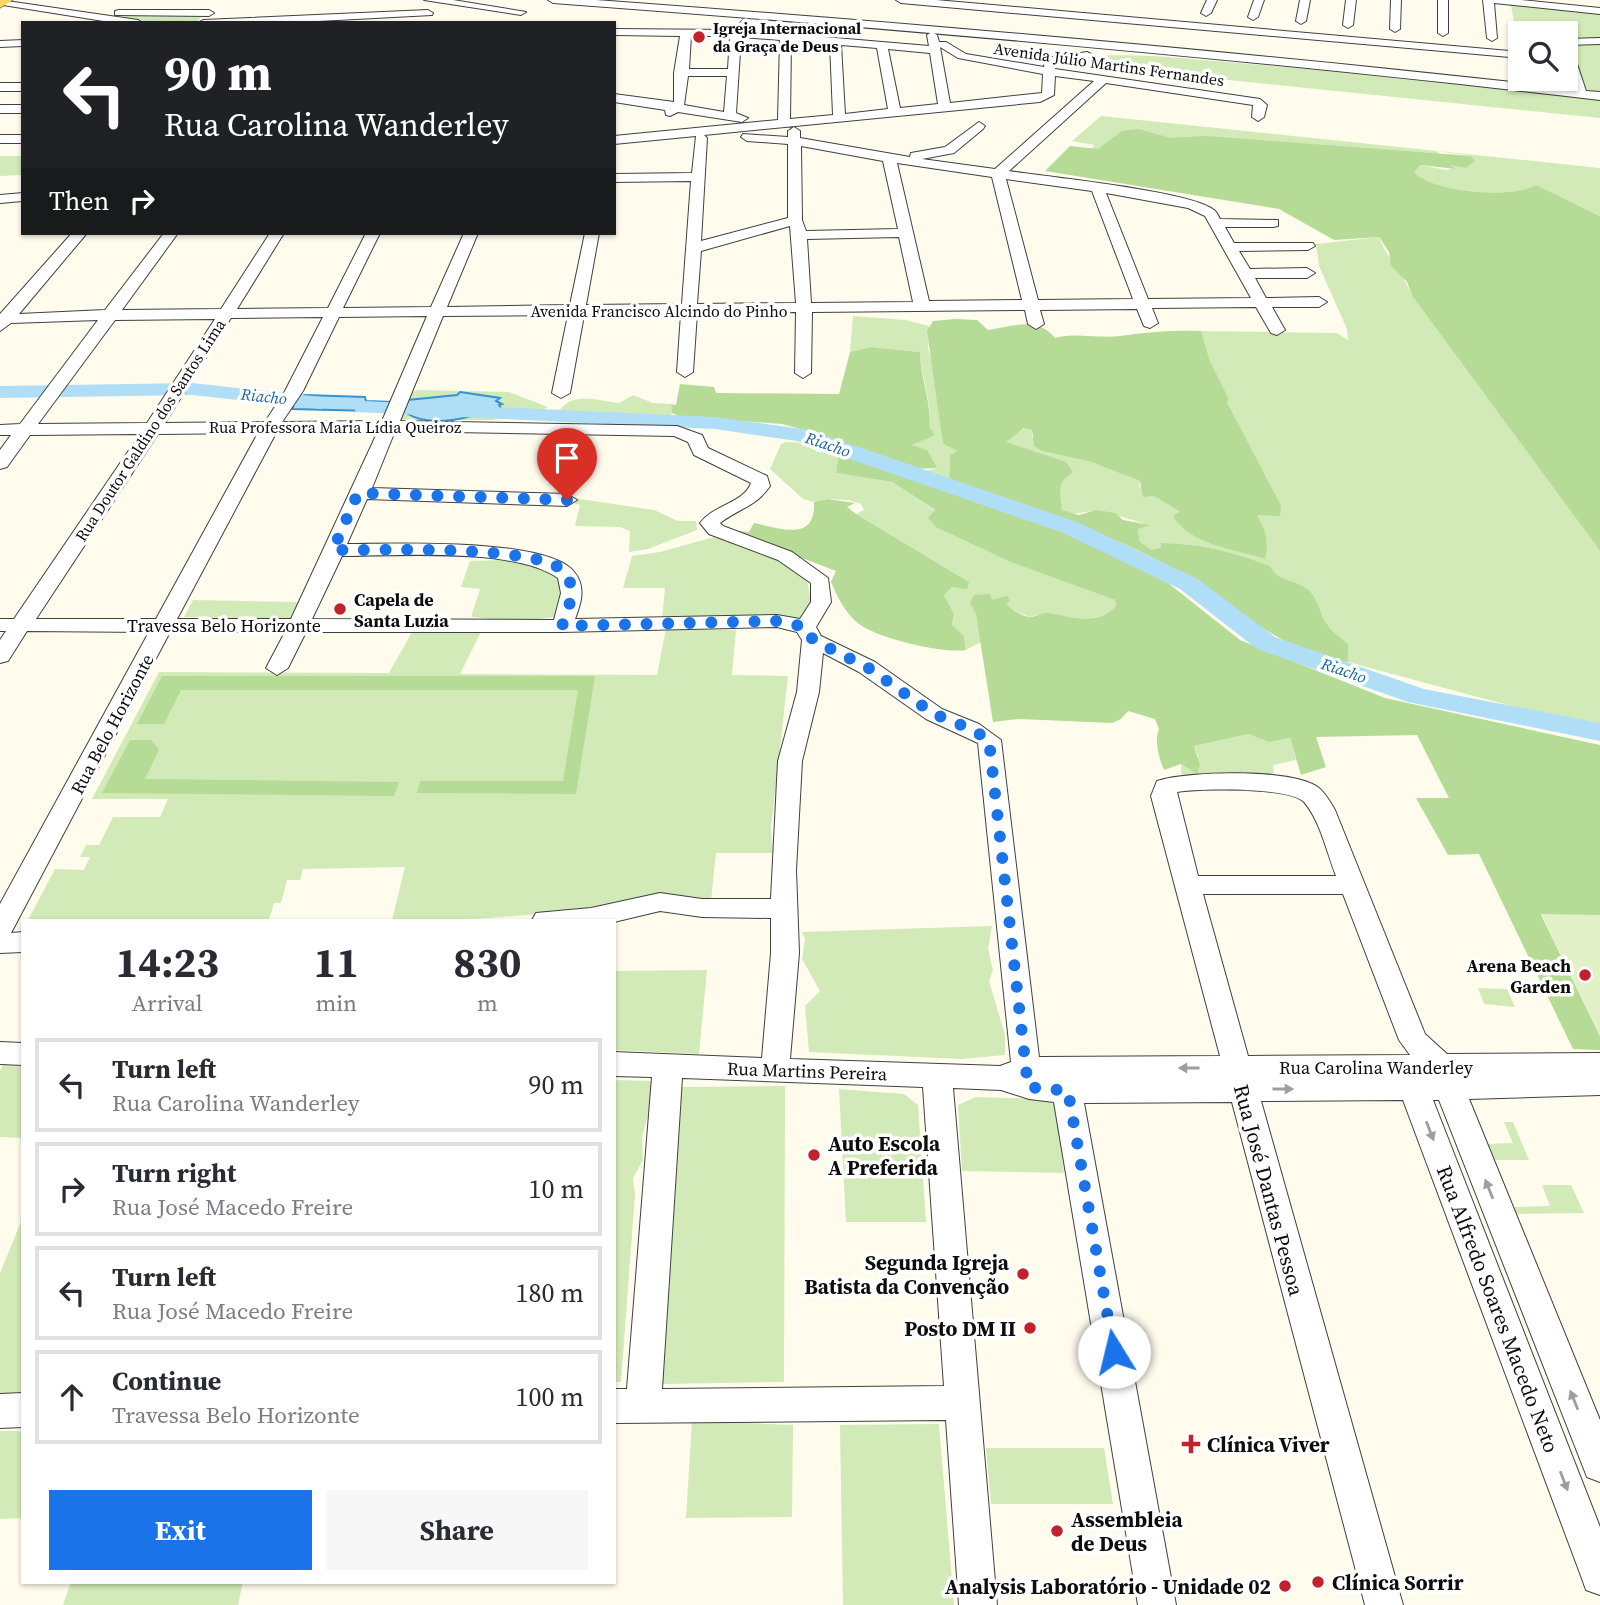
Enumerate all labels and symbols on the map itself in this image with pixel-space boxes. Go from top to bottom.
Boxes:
place label: Igreja Internacional da Graça de Deus [713,17,861,57]
marker: Igreja Internacional da Graça de Deus [691,29,707,45]
street label: Avenida Júlio Martins Fernandes [992,37,1226,91]
street label: Avenida Francisco Alcindo do Pinho [530,300,788,322]
street label: Rua Doutor Galdino dos Santos Lima [70,314,231,545]
water label: Riacho [239,383,288,409]
street label: Rua Professora Maria Lídia Queiroz [209,416,461,438]
water label: Riacho [802,426,854,462]
pin [537,428,597,500]
place label: Capela de Santa Luzia [354,587,449,633]
marker: Capela de Santa Luzia [332,601,348,617]
street label: Travessa Belo Horizonte [127,613,321,638]
street label: Rua Belo Horizonte [64,649,160,799]
water label: Riacho [1318,652,1370,688]
place label: Arena Beach Garden [1466,953,1571,999]
marker: Arena Beach Garden [1577,967,1593,983]
street label: Rua Carolina Wanderley [1279,1055,1474,1080]
street label: Rua Martins Pereira [726,1056,888,1086]
one-way arrow [1178,1062,1200,1074]
street label: Rua José Dantas Pessoa [1227,1081,1311,1299]
one-way arrow [1273,1083,1295,1095]
one-way arrow [1425,1120,1436,1141]
place label: Auto Escola A Preferida [828,1129,941,1182]
marker: Auto Escola A Preferida [806,1147,822,1163]
street label: Rua Alfredo Soares Macedo Neto [1430,1161,1566,1457]
one-way arrow [1484,1179,1495,1200]
place label: Segunda Igreja Batista da Convenção [804,1248,1010,1301]
marker: Segunda Igreja Batista da Convenção [1015,1266,1031,1282]
place label: Posto DM II [904,1314,1016,1343]
position arrow [1077,1315,1151,1389]
marker: Posto DM II [1022,1320,1038,1336]
one-way arrow [1569,1390,1580,1411]
place label: Clínica Viver [1207,1430,1330,1459]
marker: Clínica Viver [1181,1434,1201,1454]
one-way arrow [1558,1470,1569,1491]
place label: Assembleia de Deus [1071,1505,1183,1558]
marker: Assembleia de Deus [1049,1523,1065,1539]
place label: Clínica Sorrir [1332,1568,1464,1597]
place label: Analysis Laboratório - Unidade 02 [945,1572,1271,1601]
marker: Clínica Sorrir [1310,1574,1326,1590]
marker: Analysis Laboratório - Unidade 02 [1277,1578,1293,1594]

